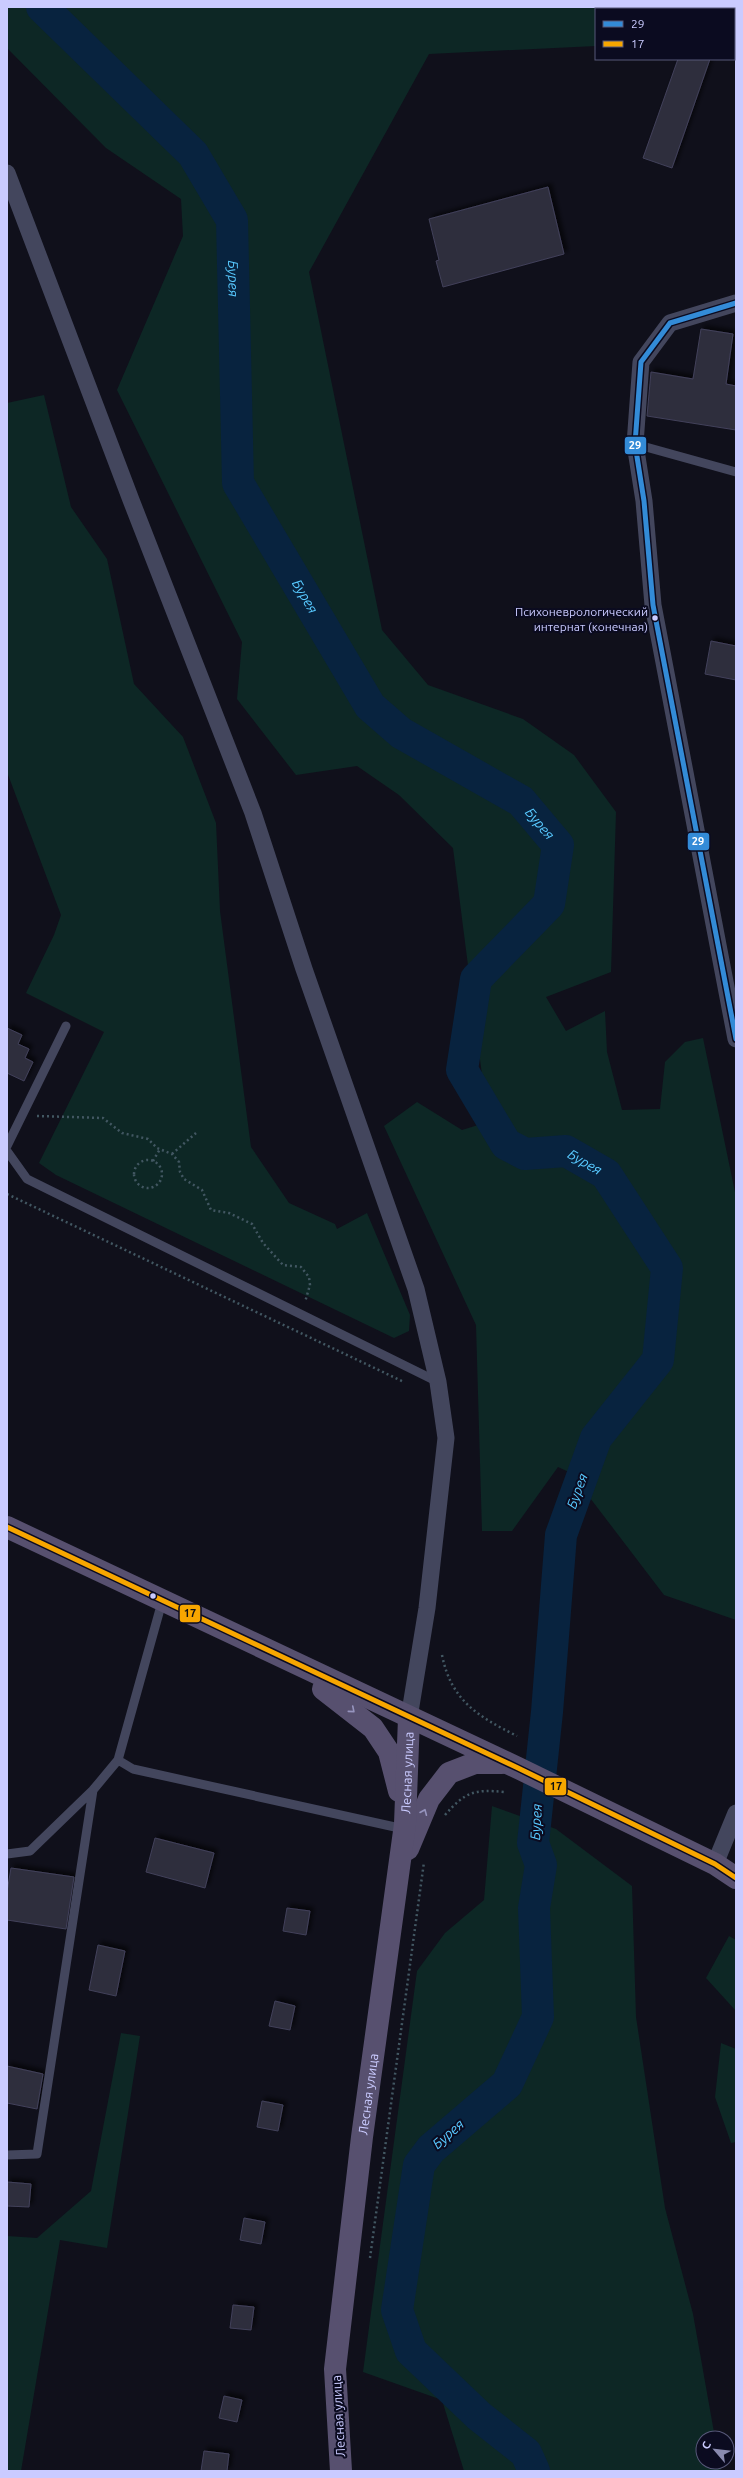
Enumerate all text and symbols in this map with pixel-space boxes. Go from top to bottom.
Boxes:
legend [595,8,735,60]
text: 29 [631,17,645,30]
text: 17 [631,37,645,50]
water label: Бурея [225,260,242,297]
line badge: 29 [624,436,647,455]
text: 29 [629,439,641,451]
water label: Бурея [289,576,321,616]
place label: Психоневрологический интернат (конечная) [515,605,648,634]
marker: Психоневрологический интернат (конечная) [650,613,660,623]
water label: Бурея [522,804,558,843]
line badge: 29 [687,832,710,851]
text: 29 [692,835,704,847]
water label: Бурея [565,1146,605,1178]
water label: Бурея [563,1471,591,1511]
unlabelled marker [148,1591,158,1601]
line badge: 17 [179,1604,201,1623]
text: 17 [184,1607,196,1619]
one-way arrow [347,1705,354,1712]
street label: Лесная улица [398,1731,415,1814]
line badge: 17 [544,1777,567,1796]
text: 17 [550,1780,562,1792]
water label: Бурея [527,1803,545,1841]
one-way arrow [419,1809,427,1817]
street label: Лесная улица [355,2053,380,2136]
water label: Бурея [429,2116,467,2152]
street label: Лесная улица [329,2375,347,2457]
north arrow [695,2430,735,2470]
text: С [699,2439,713,2451]

